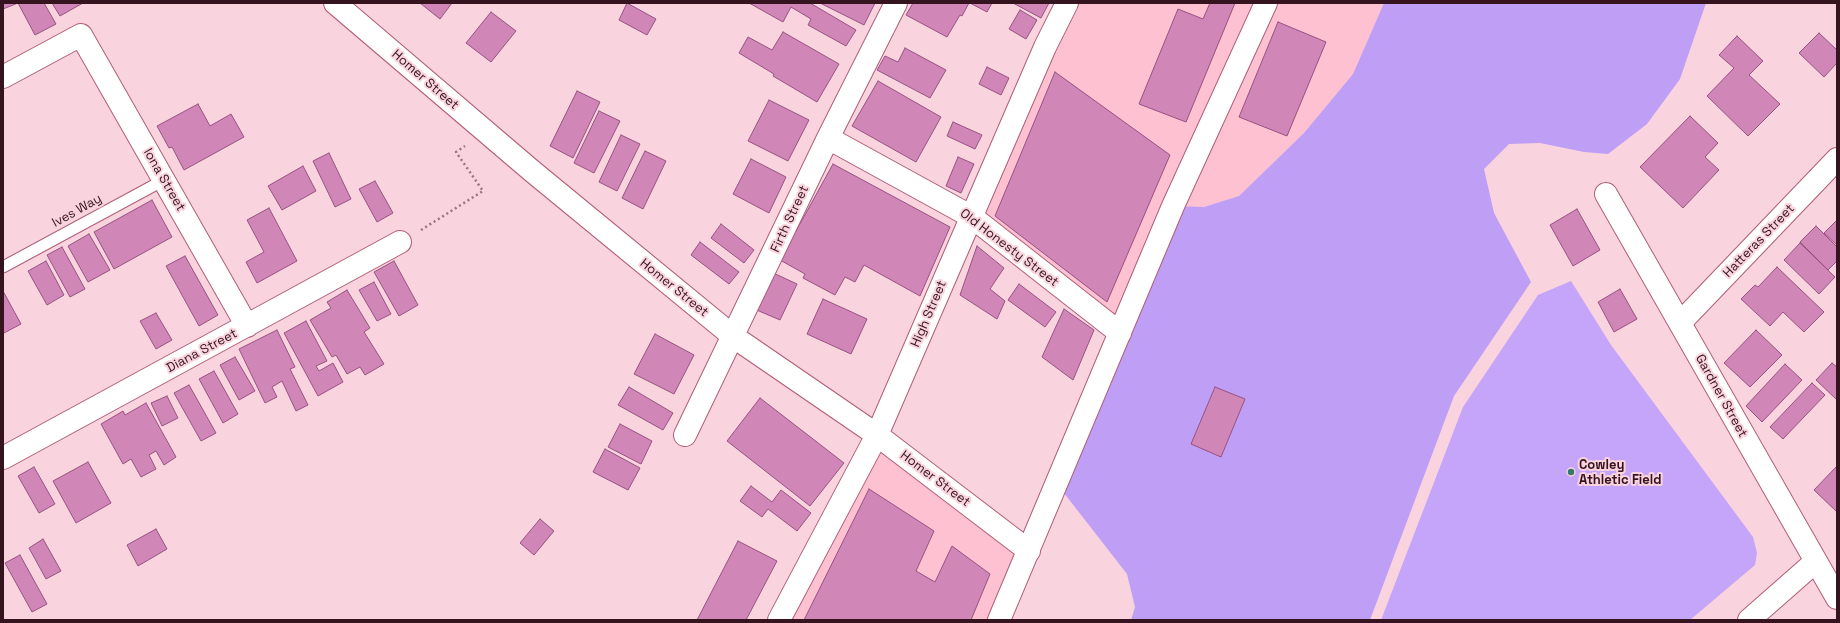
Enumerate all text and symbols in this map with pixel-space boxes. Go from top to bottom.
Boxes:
street label: Homer Street [388,47,462,113]
street label: Iona Street [140,146,188,214]
street label: Firth Street [768,183,812,255]
street label: Ives Way [49,191,105,231]
street label: Hatteras Street [1720,201,1798,281]
street label: Old Honesty Street [957,206,1061,290]
street label: Homer Street [637,256,711,320]
street label: High Street [908,278,950,350]
street label: Diana Street [164,326,240,376]
street label: Gardner Street [1692,352,1750,440]
street label: Homer Street [897,448,973,510]
place label: Cowley Athletic Field [1579,457,1662,488]
marker: Cowley Athletic Field [1566,467,1576,477]

